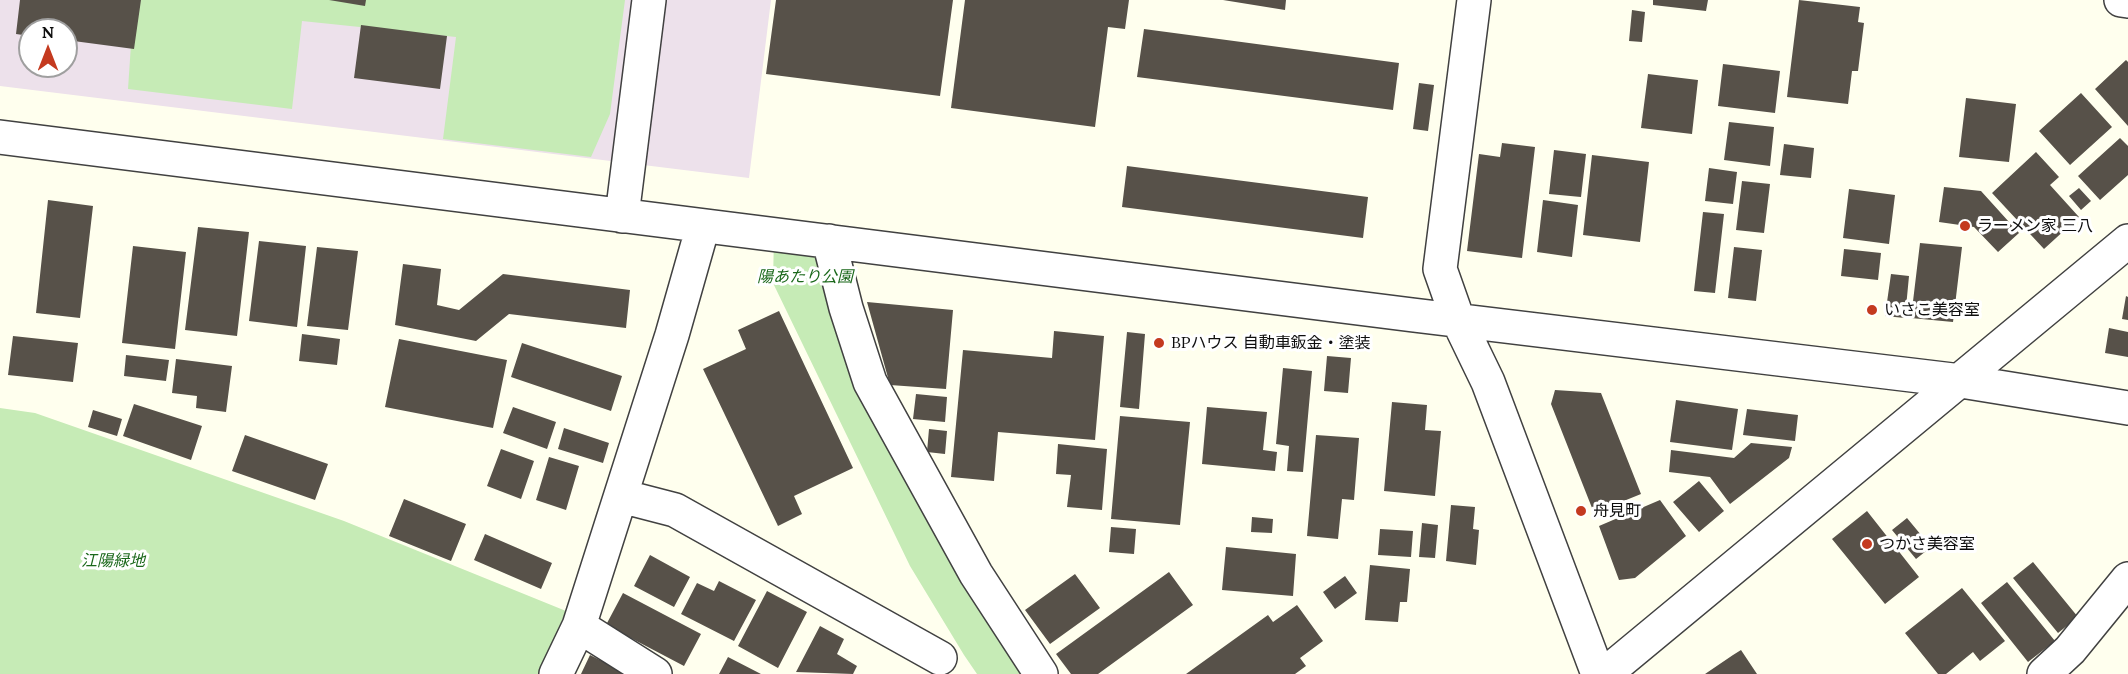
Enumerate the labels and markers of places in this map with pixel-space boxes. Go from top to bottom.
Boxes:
place label: ラーメン家 三八 [1977,216,2093,236]
marker: ラーメン家 三八 [1958,219,1972,233]
place label: いさこ美容室 [1884,300,1980,320]
marker: いさこ美容室 [1865,303,1879,317]
place label: BPハウス 自動車鈑金・塗装 [1171,333,1371,353]
marker: BPハウス 自動車鈑金・塗装 [1152,336,1166,350]
place label: 舟見町 [1593,501,1641,521]
marker: 舟見町 [1574,504,1588,518]
place label: つかさ美容室 [1879,534,1975,554]
marker: つかさ美容室 [1860,537,1874,551]

